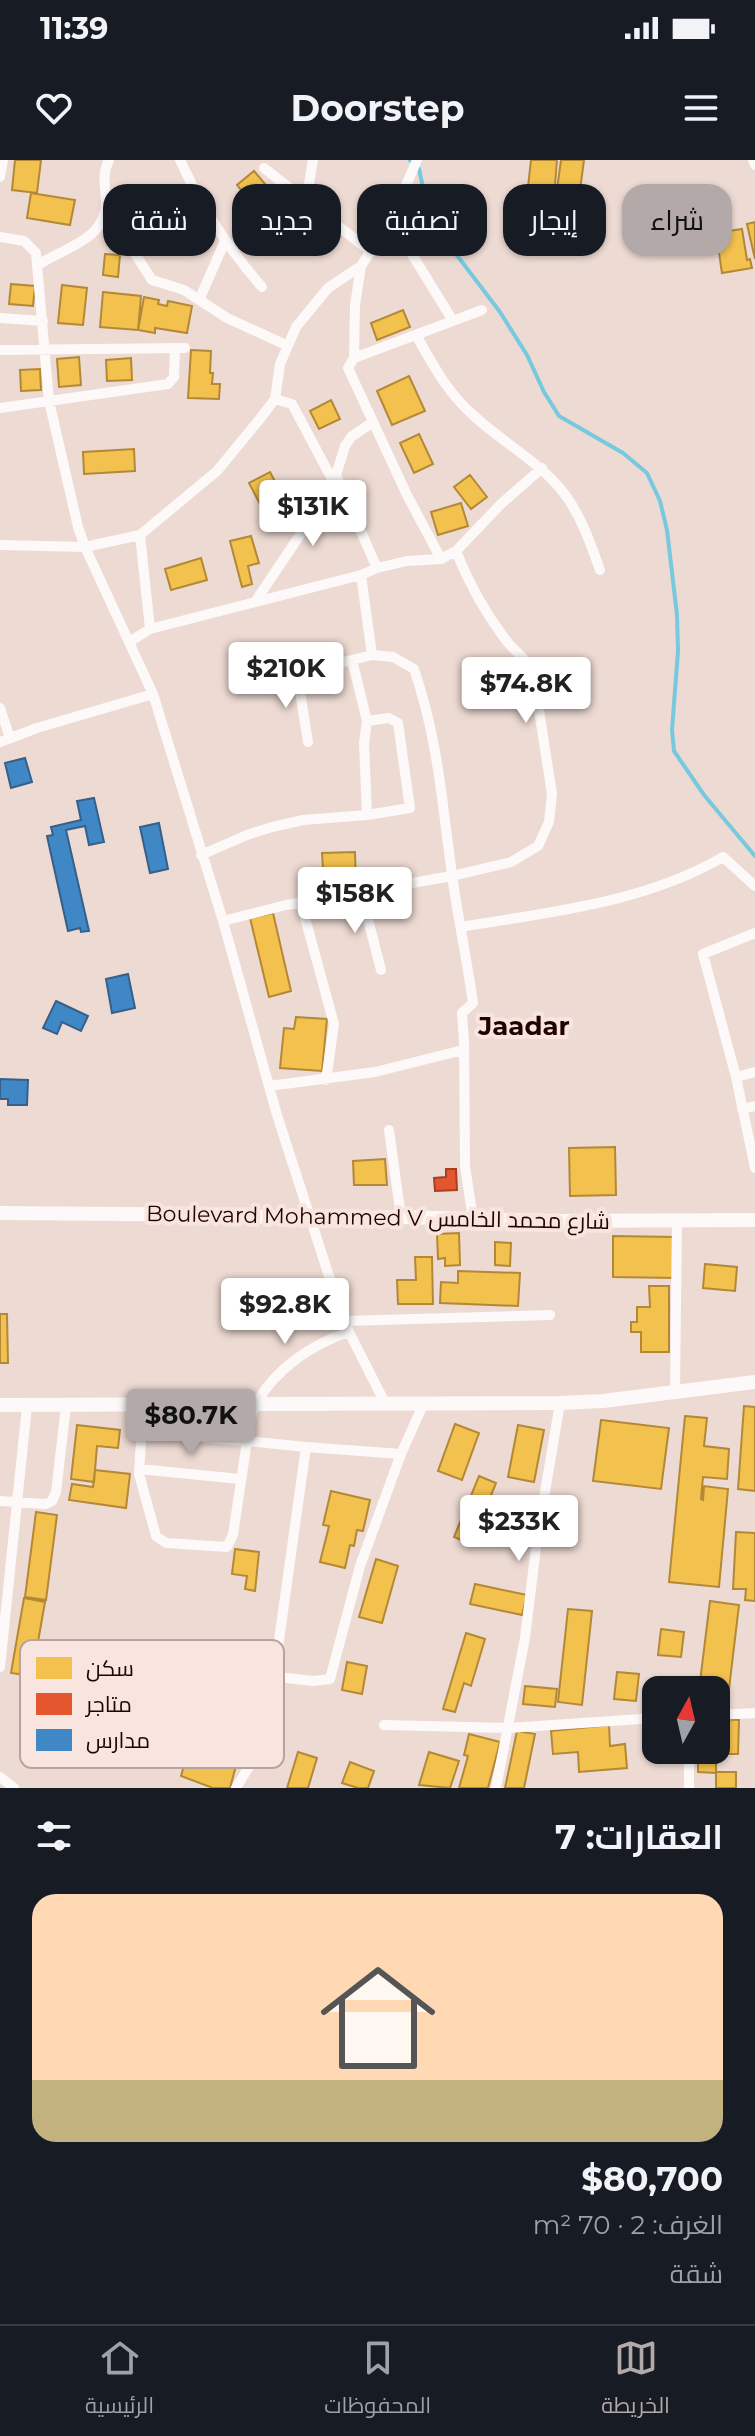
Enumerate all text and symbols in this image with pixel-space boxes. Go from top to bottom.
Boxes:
text: 11:39 [40,10,108,47]
icon: heart [32,86,76,130]
text: Doorstep [290,86,465,130]
icon: menu [679,86,723,130]
chip: شقة [103,184,216,256]
chip: جديد [232,184,341,256]
chip: تصفية [357,184,487,256]
chip: إيجار [503,184,606,256]
chip: شراء [622,184,732,256]
pin: $131K [257,480,369,548]
text: $131K [277,490,349,522]
pin: $210K [230,642,342,710]
text: $210K [246,652,326,684]
pin: $74.8K [461,657,591,725]
text: $74.8K [480,667,572,699]
pin: $158K [299,867,411,935]
text: $158K [316,877,394,909]
district label: Jaadar [477,1010,570,1042]
street label: Boulevard Mohammed V شارع محمد الخامس [146,1200,610,1236]
pin: $92.8K [220,1278,350,1346]
text: $92.8K [239,1288,331,1320]
pin: $80.7K [126,1389,256,1457]
text: $80.7K [145,1399,237,1431]
pin: $233K [463,1495,575,1563]
text: $233K [478,1505,560,1537]
legend [20,1640,284,1768]
text: سكن [86,1655,134,1682]
north arrow [642,1676,730,1764]
map controls [642,1676,730,1764]
text: متاجر [84,1691,132,1718]
text: مدارس [86,1727,150,1754]
icon: filters [32,1814,76,1858]
text: العقارات: 7 [555,1816,723,1858]
icon: home [306,1946,450,2090]
text: $80,700 [581,2158,723,2200]
text: الغرف: 2 · 70 m² [533,2209,723,2241]
text: شقة [670,2258,723,2290]
tab: الرئيسية [85,2336,154,2426]
tab: المحفوظات [324,2336,431,2426]
tab: الخريطة [601,2336,670,2426]

